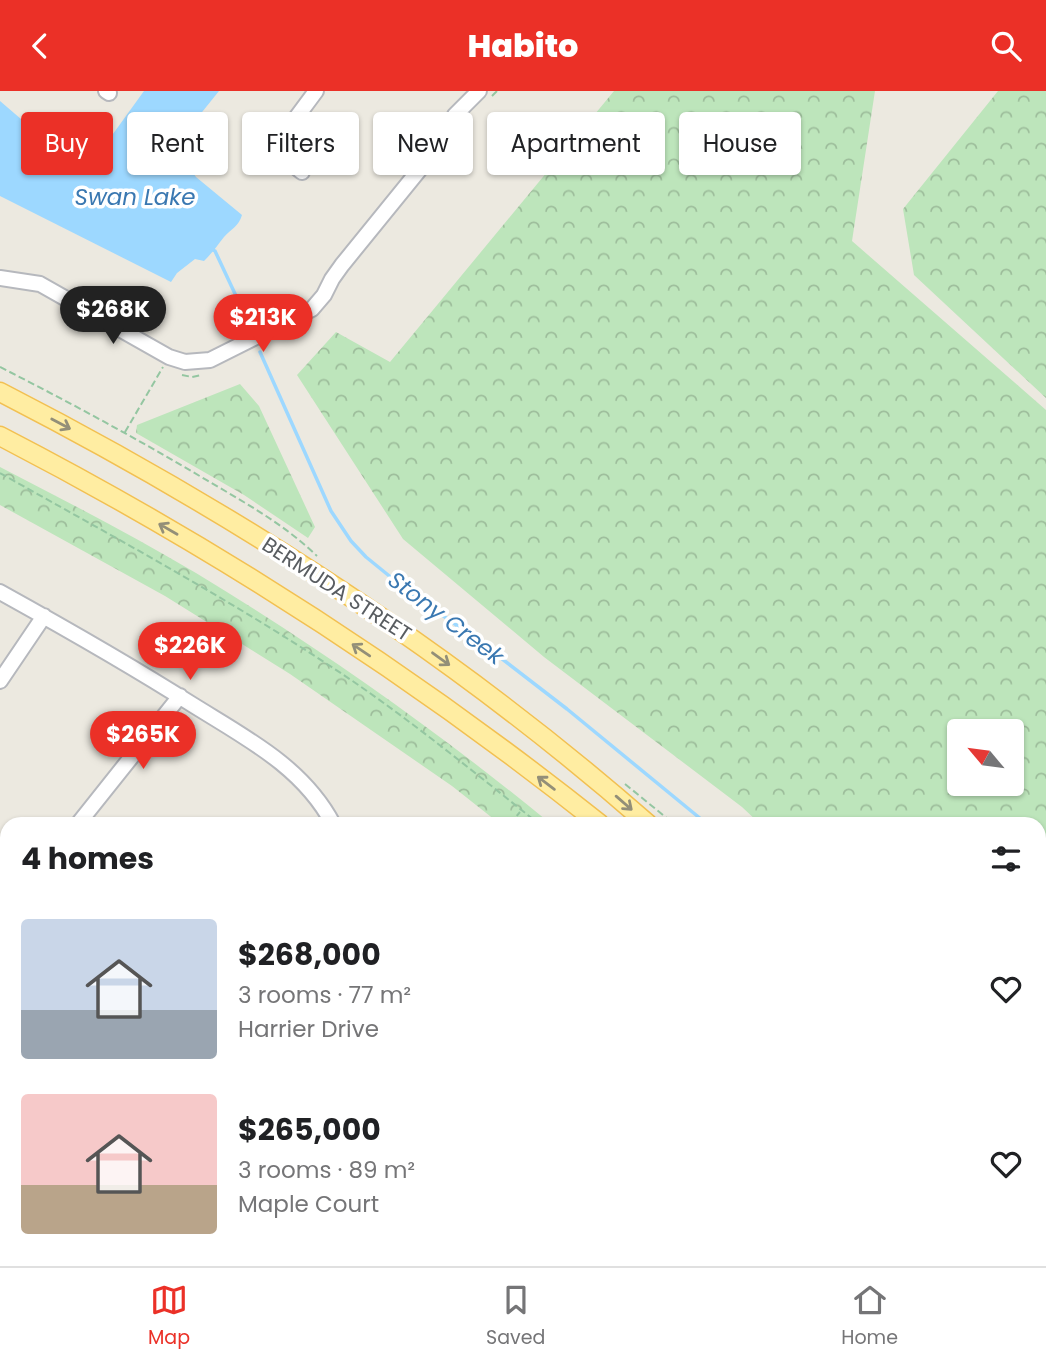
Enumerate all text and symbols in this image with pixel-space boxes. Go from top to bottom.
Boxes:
text: Habito [468,23,578,68]
icon: back [21,27,59,65]
icon: search [987,27,1025,65]
chip: Buy [21,112,113,175]
chip: Rent [127,112,228,175]
chip: Filters [242,112,359,175]
chip: New [373,112,473,175]
chip: Apartment [487,112,665,175]
chip: House [679,112,801,175]
water label: Swan Lake [75,181,195,213]
pin: $268K [64,287,162,346]
text: $268K [76,293,150,325]
pin: $213K [214,295,312,354]
text: $213K [230,301,296,333]
one-way arrow [50,417,70,431]
one-way arrow [159,522,179,536]
street label: BERMUDA STREET [257,530,417,648]
water label: Stony Creek [381,564,512,673]
pin: $226K [141,623,239,682]
text: $226K [154,629,226,661]
one-way arrow [352,643,371,657]
one-way arrow [431,652,450,666]
pin: $265K [94,711,192,771]
text: $265K [106,718,180,750]
north arrow [947,719,1024,796]
map controls [947,719,1024,796]
one-way arrow [537,776,556,790]
one-way arrow [614,795,632,811]
text: 4 homes [21,837,154,880]
icon: filters [987,840,1025,878]
text: $268,000 [238,933,381,976]
icon: home [77,947,161,1031]
icon: heart [987,970,1025,1008]
text: 3 rooms · 77 m² [238,979,411,1011]
text: Harrier Drive [238,1013,379,1045]
text: $265,000 [238,1108,381,1151]
icon: home [77,1122,161,1206]
icon: heart [987,1145,1025,1183]
text: 3 rooms · 89 m² [238,1154,415,1186]
text: Maple Court [238,1188,379,1220]
tab: Map [148,1281,190,1352]
tab: Saved [486,1281,545,1352]
tab: Home [841,1281,898,1352]

